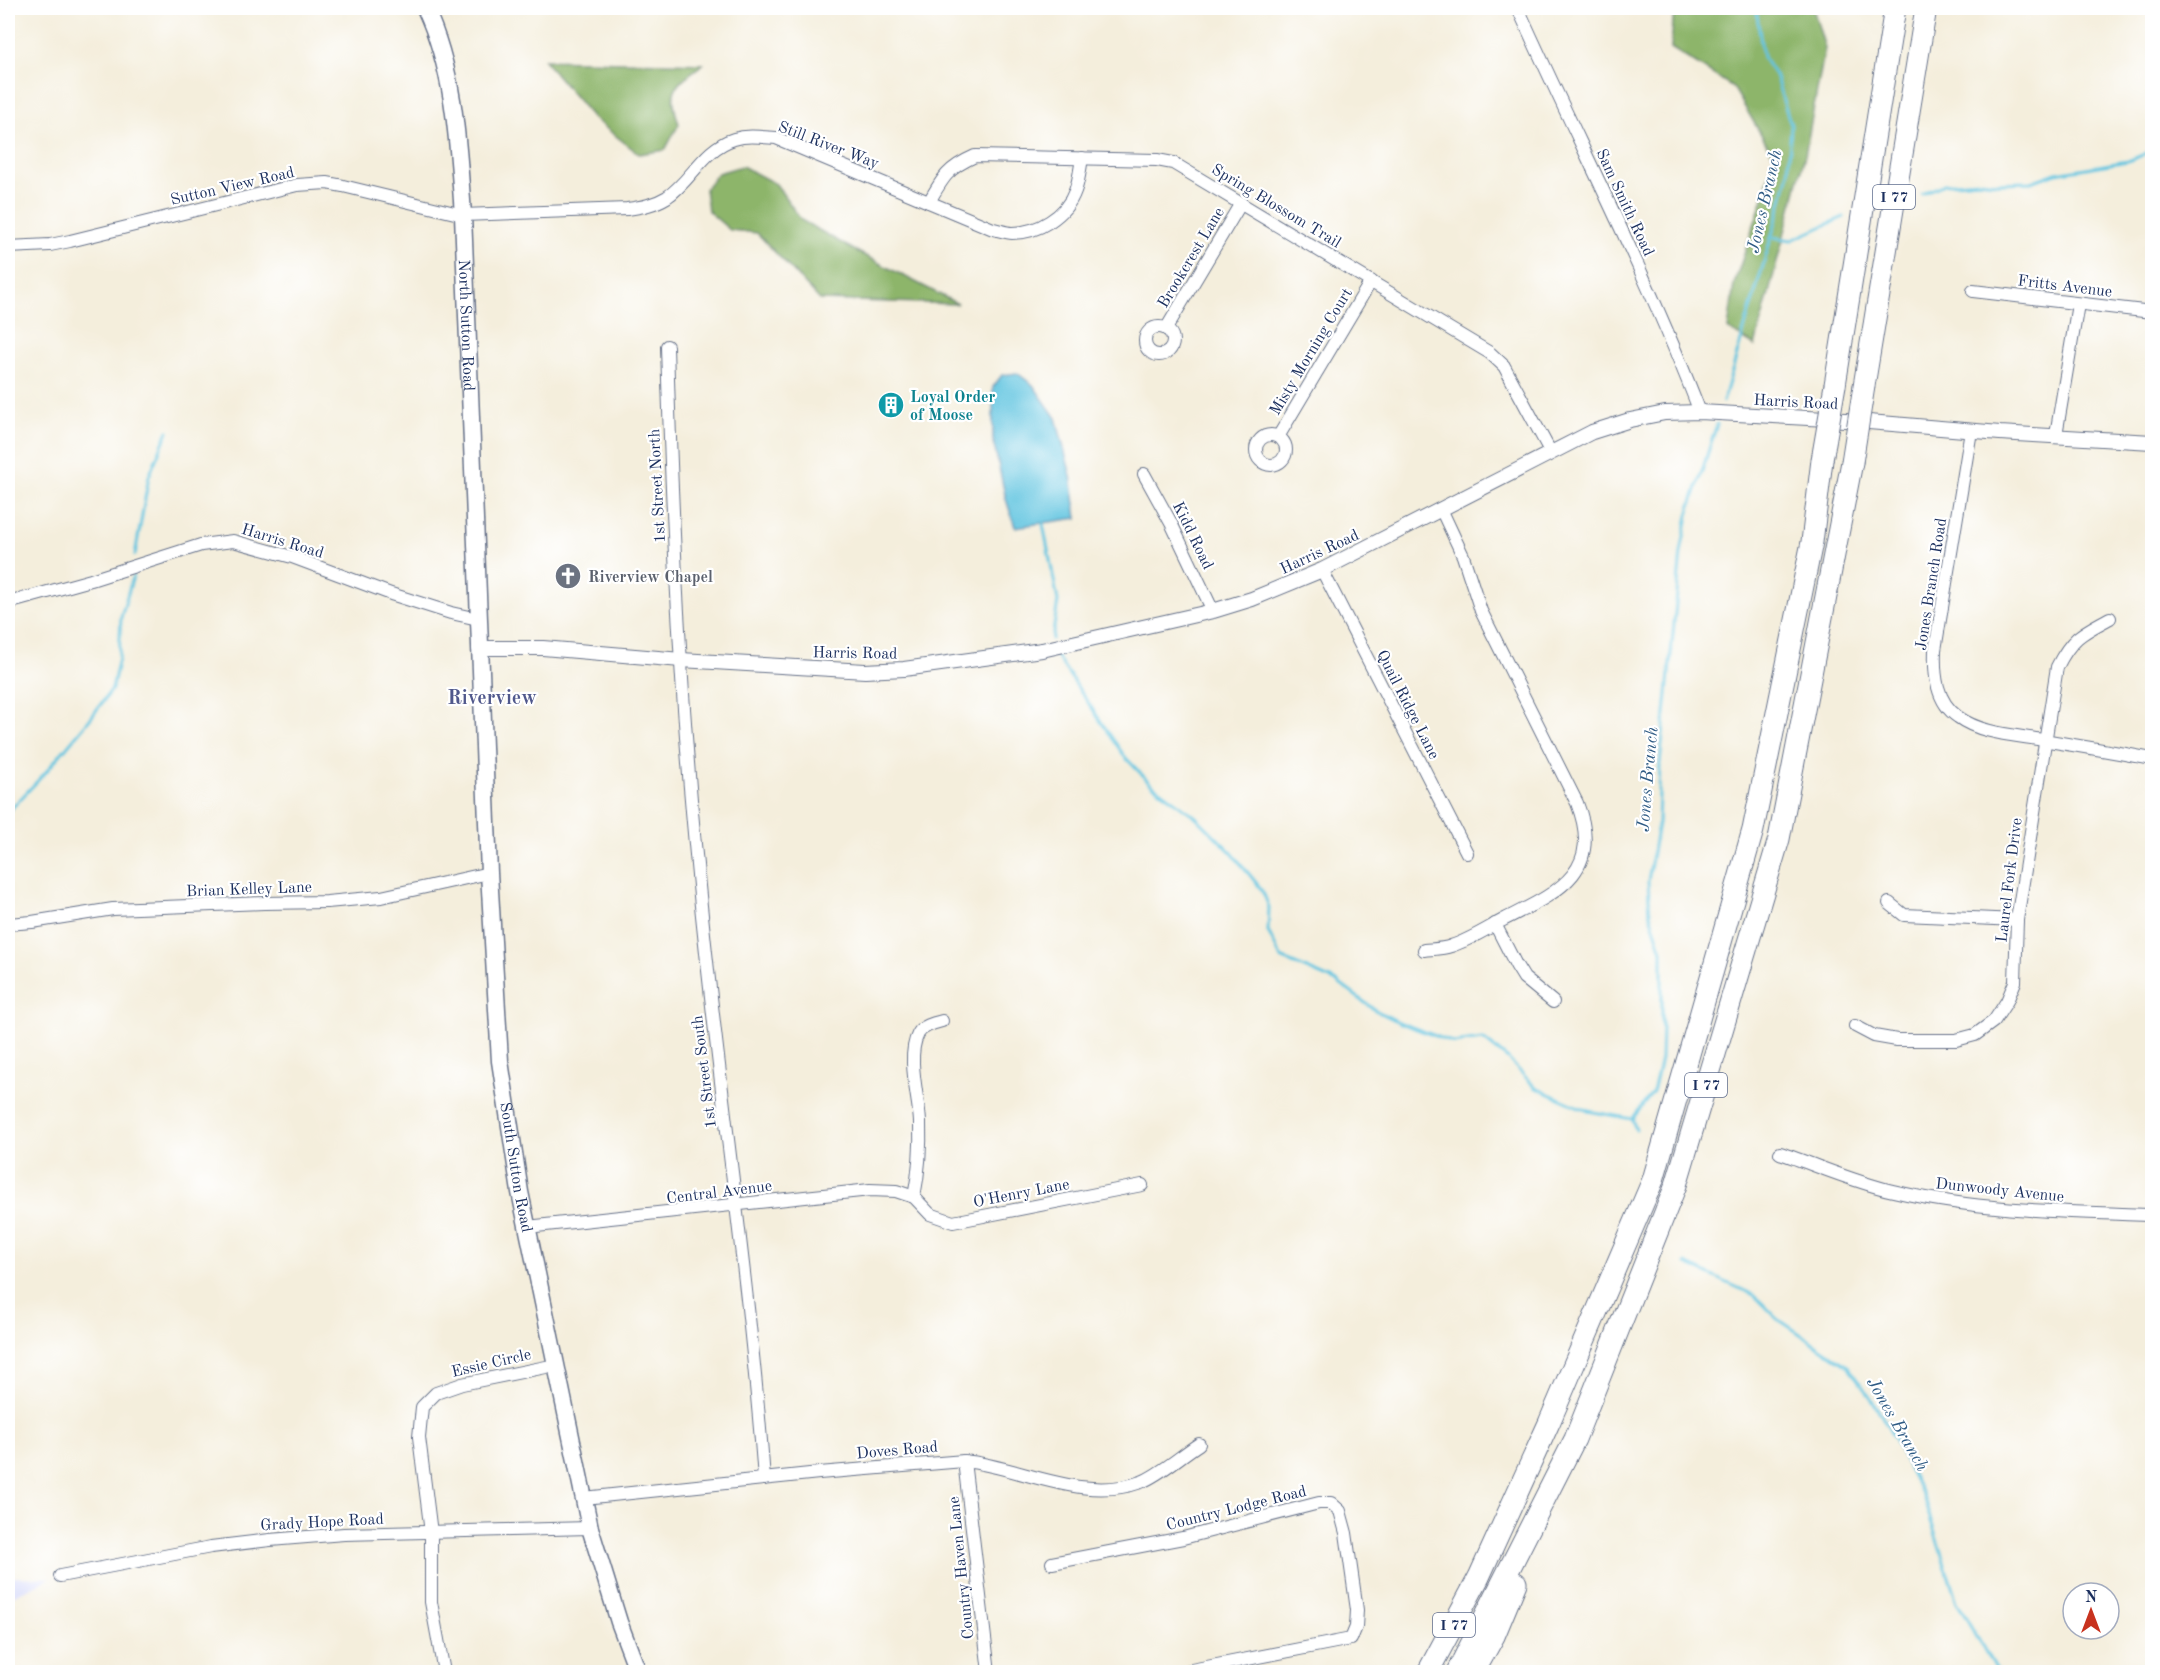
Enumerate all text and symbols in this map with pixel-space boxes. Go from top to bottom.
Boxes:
street label: Still River Way [776,119,881,173]
street label: Sam Smith Road [1592,147,1656,259]
water label: Jones Branch [1744,148,1786,255]
street label: Spring Blossom Trail [1209,162,1343,252]
street label: Sutton View Road [169,165,296,209]
road number: I 77 [1873,185,1915,209]
street label: Brookcrest Lane [1155,205,1228,311]
street label: North Sutton Road [455,259,476,392]
street label: Fritts Avenue [2017,273,2113,301]
street label: Misty Morning Court [1267,285,1356,418]
building icon: Loyal Order of Moose [876,390,906,420]
place label: Loyal Order of Moose [910,390,996,424]
street label: Harris Road [1753,393,1839,413]
street label: 1st Street North [647,428,669,543]
street label: Kidd Road [1169,499,1215,572]
street label: Jones Branch Road [1914,517,1950,652]
street label: Harris Road [239,522,325,562]
street label: Harris Road [1278,528,1362,578]
church icon: Riverview Chapel [553,561,583,591]
place label: Riverview Chapel [588,570,713,586]
street label: Harris Road [812,645,898,663]
street label: Quail Ridge Lane [1373,648,1442,762]
district label: Riverview [447,689,537,709]
water label: Jones Branch [1634,726,1662,832]
street label: Laurel Fork Drive [1994,817,2026,943]
street label: Brian Kelley Lane [186,880,312,900]
street label: 1st Street South [690,1014,720,1129]
road number: I 77 [1685,1073,1727,1097]
street label: South Sutton Road [496,1101,534,1234]
street label: Dunwoody Avenue [1935,1176,2065,1206]
street label: O'Henry Lane [972,1177,1071,1211]
street label: Central Avenue [665,1179,773,1207]
street label: Essie Circle [450,1347,533,1381]
water label: Jones Branch [1863,1374,1931,1475]
street label: Doves Road [856,1439,939,1463]
street label: Country Lodge Road [1165,1484,1308,1534]
street label: Country Haven Lane [947,1495,977,1640]
street label: Grady Hope Road [260,1512,384,1534]
north arrow [2061,1581,2121,1641]
text: N [2085,1590,2098,1606]
road number: I 77 [1433,1613,1475,1637]

